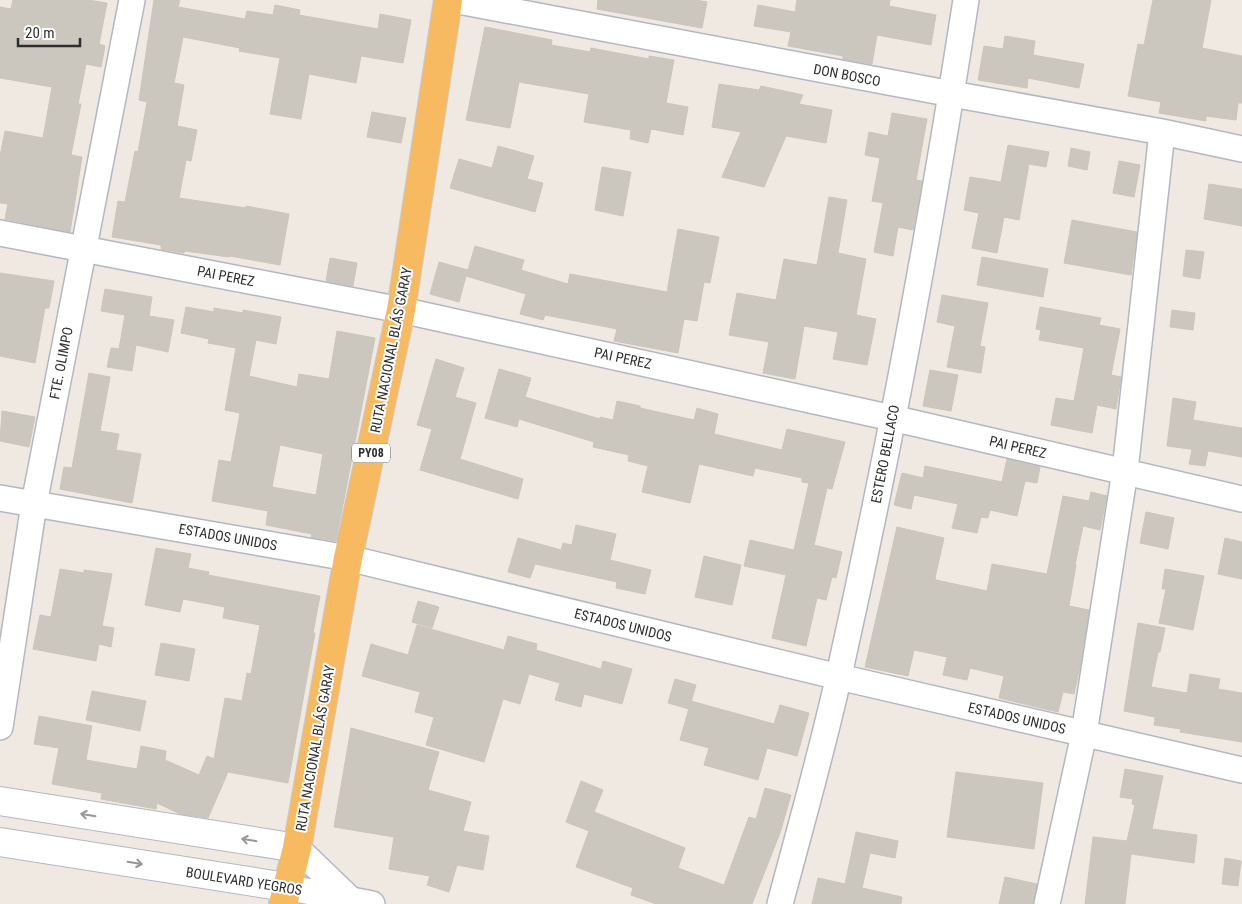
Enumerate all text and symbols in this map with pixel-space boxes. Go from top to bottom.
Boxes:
scale bar [18,15,80,47]
text: 20 m [25,24,55,42]
street label: DON BOSCO [812,61,882,89]
street label: PAI PEREZ [196,263,256,289]
street label: RUTA NACIONAL BLÁS GARAY [366,265,415,434]
street label: FTE. OLIMPO [46,325,76,401]
street label: PAI PEREZ [593,344,653,372]
street label: ESTERO BELLACO [868,403,902,505]
street label: PAI PEREZ [988,433,1048,461]
road number: PY08 [352,443,390,462]
street label: ESTADOS UNIDOS [178,520,278,554]
street label: ESTADOS UNIDOS [573,605,673,645]
street label: RUTA NACIONAL BLÁS GARAY [292,663,338,832]
street label: ESTADOS UNIDOS [967,699,1067,737]
one-way arrow [81,809,97,819]
one-way arrow [241,835,257,845]
one-way arrow [126,858,142,868]
street label: BOULEVARD YEGROS [185,864,303,898]

